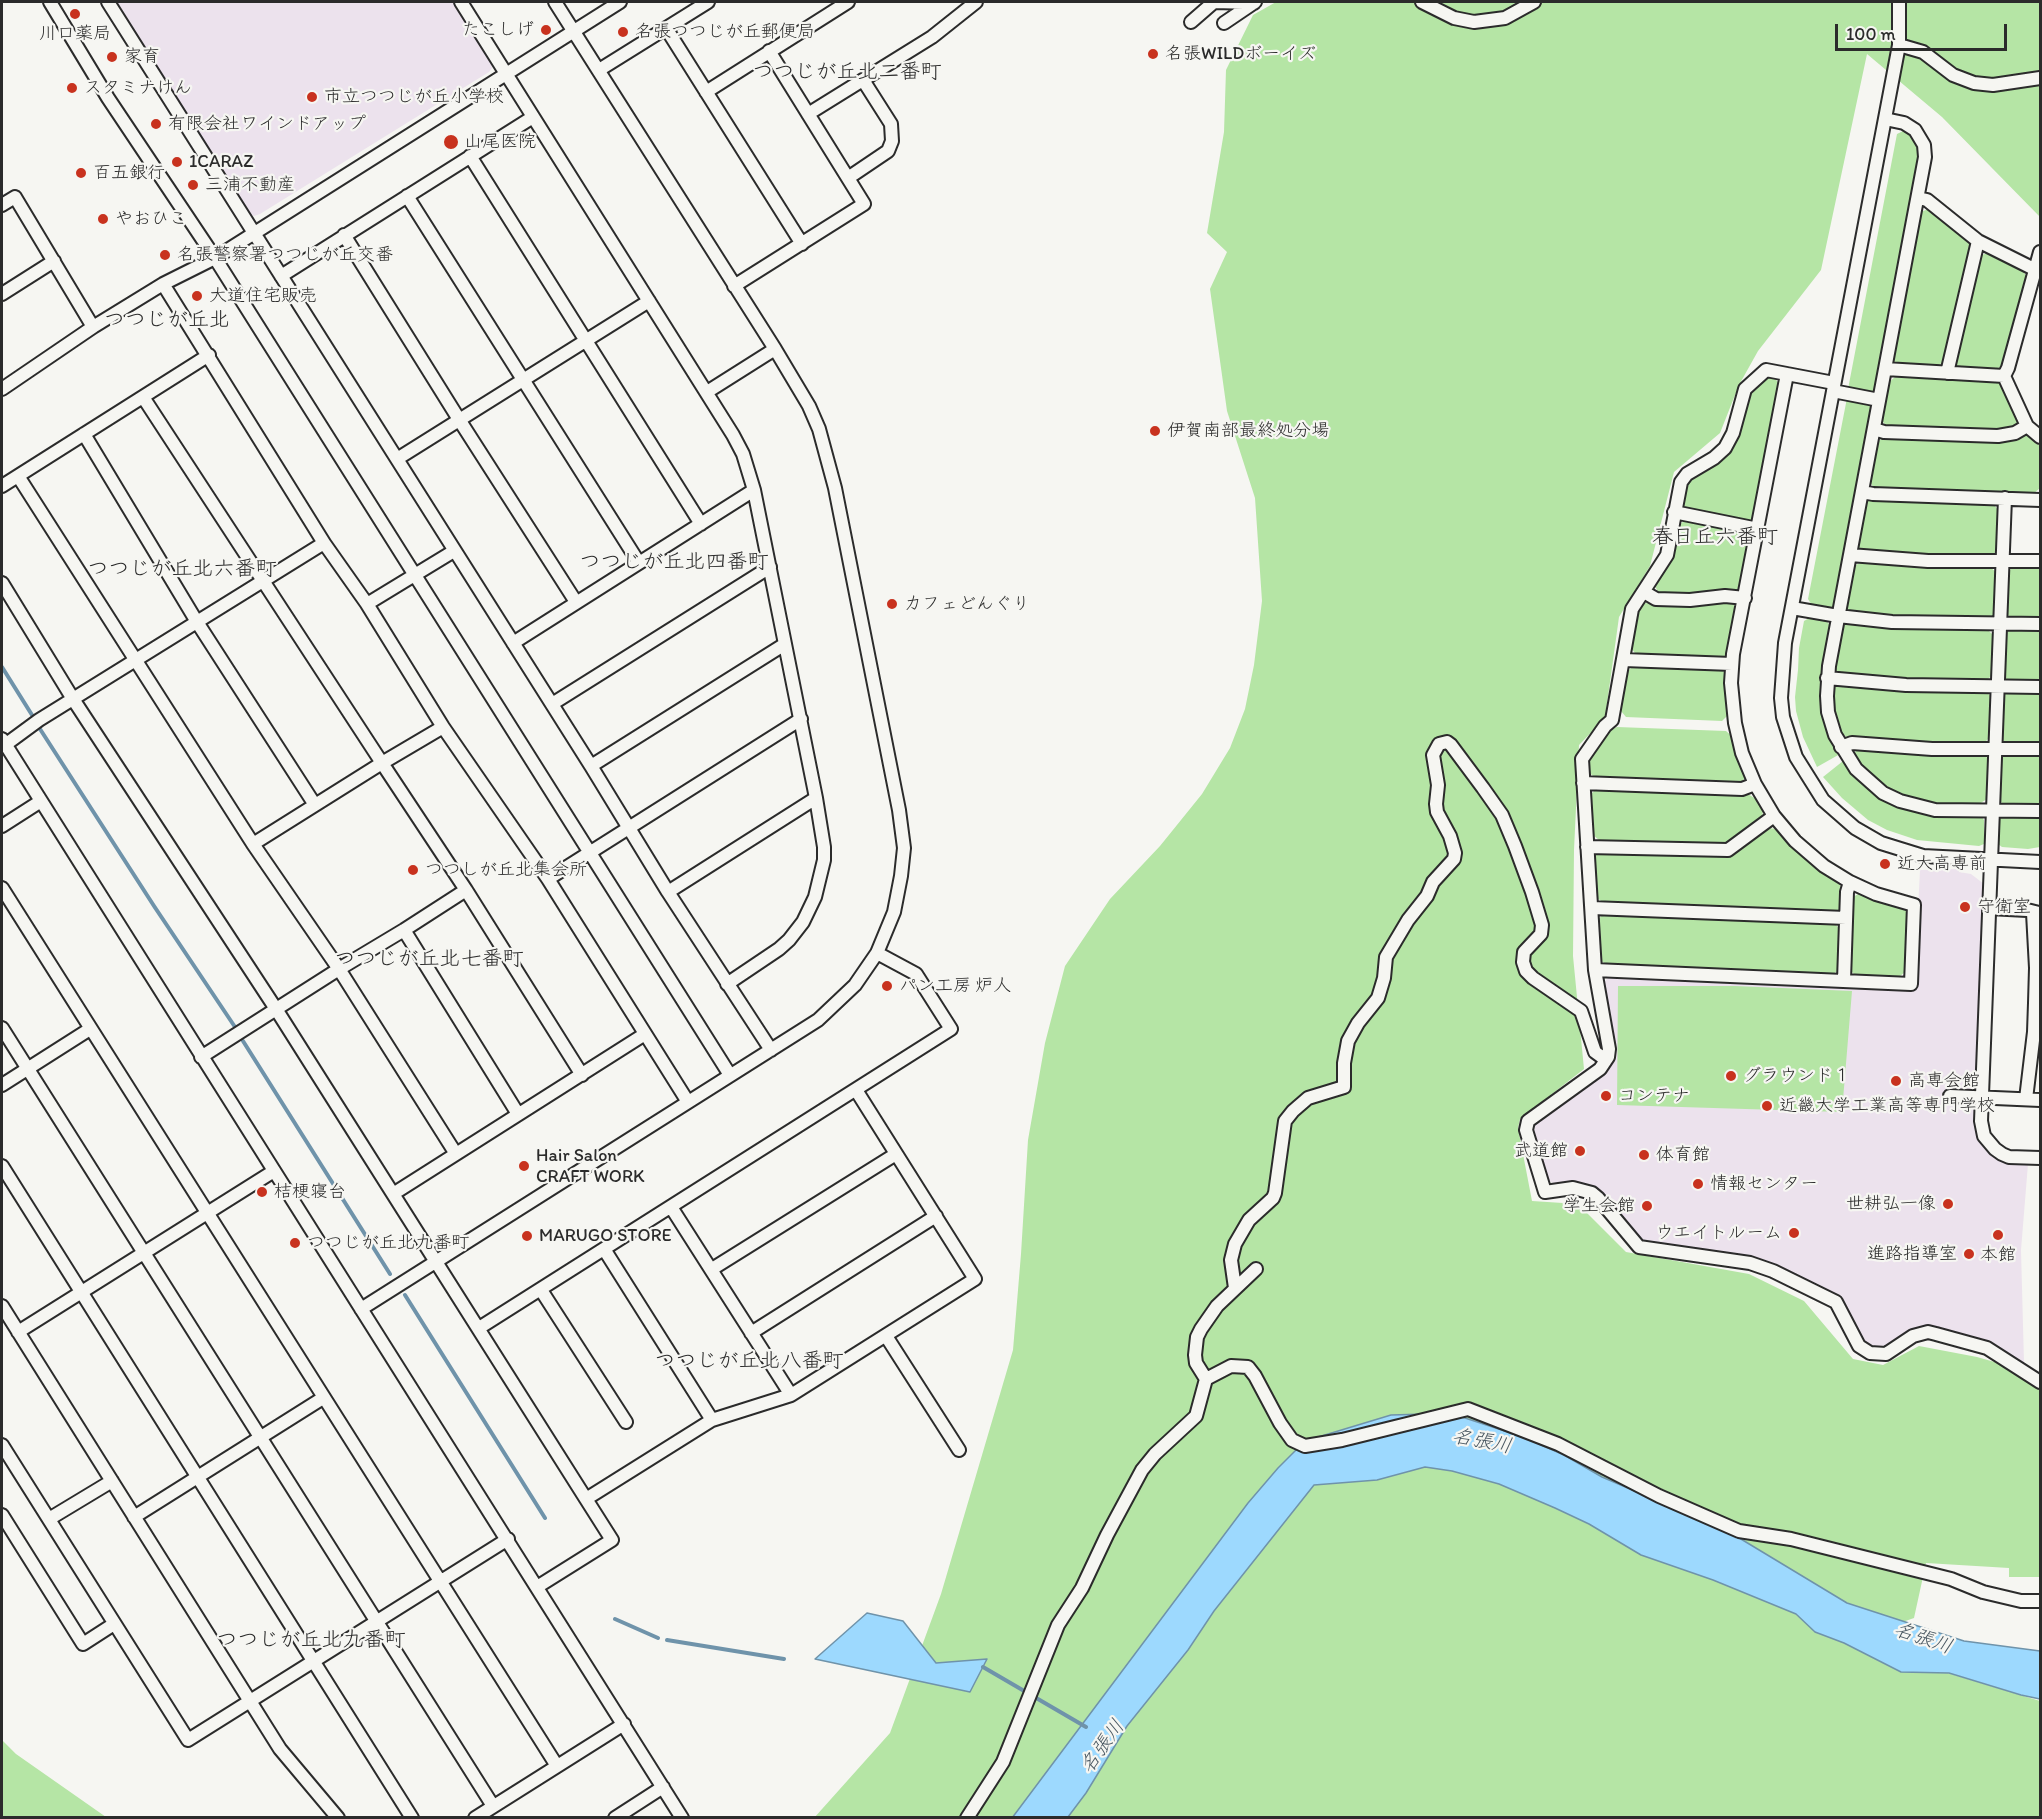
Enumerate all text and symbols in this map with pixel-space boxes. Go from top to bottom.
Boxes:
marker: 川口薬局 [68,7,82,21]
scale bar [1838,12,2010,50]
place label: たこしげ [462,19,534,41]
place label: 名張つつじが丘郵便局 [635,21,815,43]
place label: 川口薬局 [39,23,111,45]
marker: たこしげ [539,23,553,37]
text: 100 m [1846,23,1896,45]
marker: 名張つつじが丘郵便局 [616,25,630,39]
place label: 名張WILDボーイズ [1165,43,1316,65]
place label: 家育 [124,46,160,68]
marker: 名張WILDボーイズ [1146,47,1160,61]
marker: 家育 [105,50,119,64]
district label: つつじが丘北二番町 [753,60,941,86]
place label: スタミナけん [84,77,192,99]
marker: スタミナけん [65,81,79,95]
place label: 市立つつじが丘小学校 [324,86,504,108]
marker: 市立つつじが丘小学校 [305,90,319,104]
place label: 有限会社ワインドアップ [168,113,366,135]
marker: 有限会社ワインドアップ [149,117,163,131]
place label: 山尾医院 [464,131,536,153]
marker: 山尾医院 [442,133,460,151]
place label: 1CARAZ [189,151,253,173]
marker: 1CARAZ [170,155,184,169]
place label: 百五銀行 [93,162,165,184]
marker: 百五銀行 [74,166,88,180]
place label: 三浦不動産 [205,174,295,196]
marker: 三浦不動産 [186,178,200,192]
place label: やおひこ [115,208,187,230]
marker: やおひこ [96,212,110,226]
place label: 名張警察署つつじが丘交番 [177,244,393,266]
marker: 名張警察署つつじが丘交番 [158,248,172,262]
place label: 大道住宅販売 [209,285,317,307]
marker: 大道住宅販売 [190,289,204,303]
district label: つつじが丘北 [104,308,230,334]
place label: 伊賀南部最終処分場 [1167,420,1329,442]
marker: 伊賀南部最終処分場 [1148,424,1162,438]
district label: 春日丘六番町 [1652,525,1778,551]
district label: つつじが丘北四番町 [580,550,768,576]
district label: つつじが丘北六番町 [88,557,276,583]
place label: カフェどんぐり [904,593,1030,615]
marker: カフェどんぐり [885,597,899,611]
place label: 近大高専前 [1897,853,1987,875]
marker: 近大高専前 [1878,857,1892,871]
place label: つつしが丘北集会所 [425,859,587,881]
marker: つつしが丘北集会所 [406,863,420,877]
place label: 守衛室 [1977,896,2031,918]
marker: 守衛室 [1958,900,1972,914]
district label: つつじが丘北七番町 [335,947,523,973]
place label: パン工房 炉人 [899,975,1011,997]
marker: パン工房 炉人 [880,979,894,993]
place label: グラウンド１ [1743,1065,1851,1087]
marker: グラウンド１ [1724,1069,1738,1083]
place label: 高専会館 [1908,1070,1980,1092]
marker: 高専会館 [1889,1074,1903,1088]
place label: コンテナ [1618,1085,1690,1107]
marker: コンテナ [1599,1089,1613,1103]
place label: 近畿大学工業高等専門学校 [1779,1095,1995,1117]
marker: 近畿大学工業高等専門学校 [1760,1099,1774,1113]
place label: 武道館 [1514,1140,1568,1162]
marker: 武道館 [1573,1144,1587,1158]
place label: 体育館 [1656,1144,1710,1166]
place label: Hair Salon CRAFT WORK [536,1145,645,1188]
marker: 体育館 [1637,1148,1651,1162]
marker: Hair Salon CRAFT WORK [517,1159,531,1173]
place label: 情報センター [1710,1173,1818,1195]
marker: 情報センター [1691,1177,1705,1191]
place label: 桔梗寝台 [274,1181,346,1203]
marker: 桔梗寝台 [255,1185,269,1199]
place label: 世耕弘一像 [1846,1193,1936,1215]
place label: 学生会館 [1563,1195,1635,1217]
marker: 世耕弘一像 [1941,1197,1955,1211]
marker: 学生会館 [1640,1199,1654,1213]
place label: ウエイトルーム [1655,1222,1782,1244]
place label: MARUGO STORE [539,1225,672,1247]
marker: ウエイトルーム [1787,1226,1801,1240]
marker: 本館 [1991,1228,2005,1242]
marker: MARUGO STORE [520,1229,534,1243]
place label: つつじが丘北九番町 [307,1232,469,1254]
marker: つつじが丘北九番町 [288,1236,302,1250]
place label: 進路指導室 [1867,1243,1957,1265]
place label: 本館 [1980,1244,2016,1266]
marker: 進路指導室 [1962,1247,1976,1261]
district label: つつじが丘北八番町 [655,1349,843,1375]
water label: 名張川 [1450,1424,1514,1460]
water label: 名張川 [1891,1618,1955,1660]
district label: つつじが丘北九番町 [217,1628,405,1654]
water label: 名張川 [1076,1716,1130,1778]

